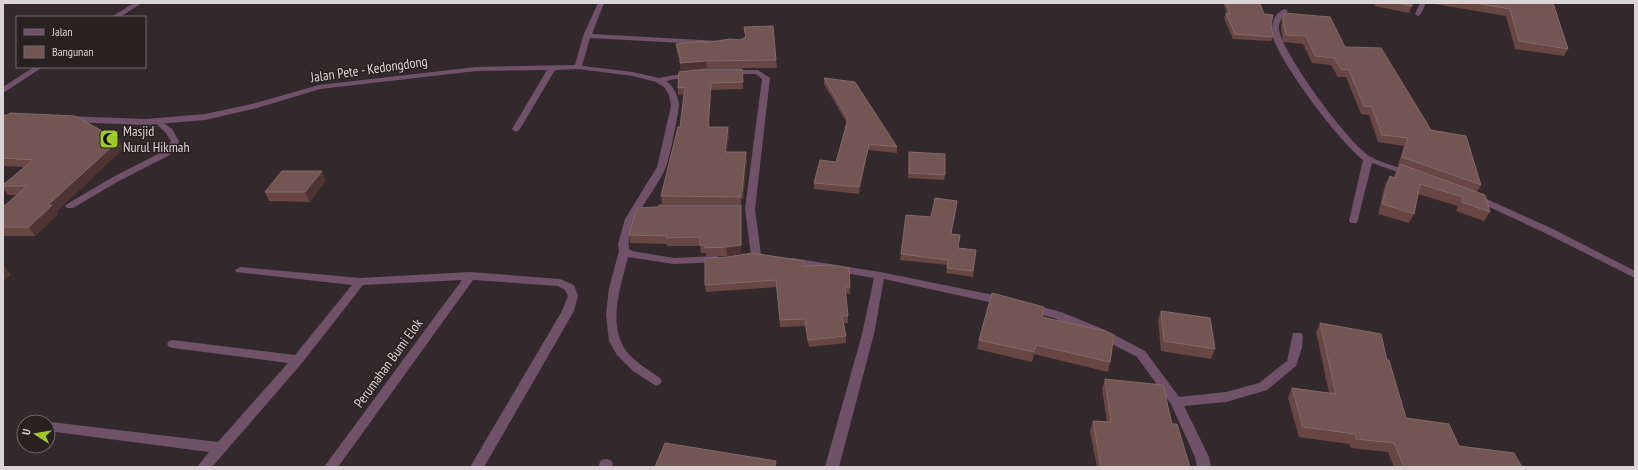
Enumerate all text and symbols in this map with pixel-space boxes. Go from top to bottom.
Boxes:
legend [16,16,146,68]
text: Jalan [51,24,73,39]
text: Bangunan [52,44,93,59]
street label: Jalan Pete - Kedongdong [308,52,429,86]
place label: Masjid Nurul Hikmah [123,122,190,156]
mosque icon: Masjid Nurul Hikmah [98,128,120,150]
street label: Perumahan Bumi Elok [350,314,427,411]
north arrow [16,414,56,454]
text: U [19,427,34,436]

